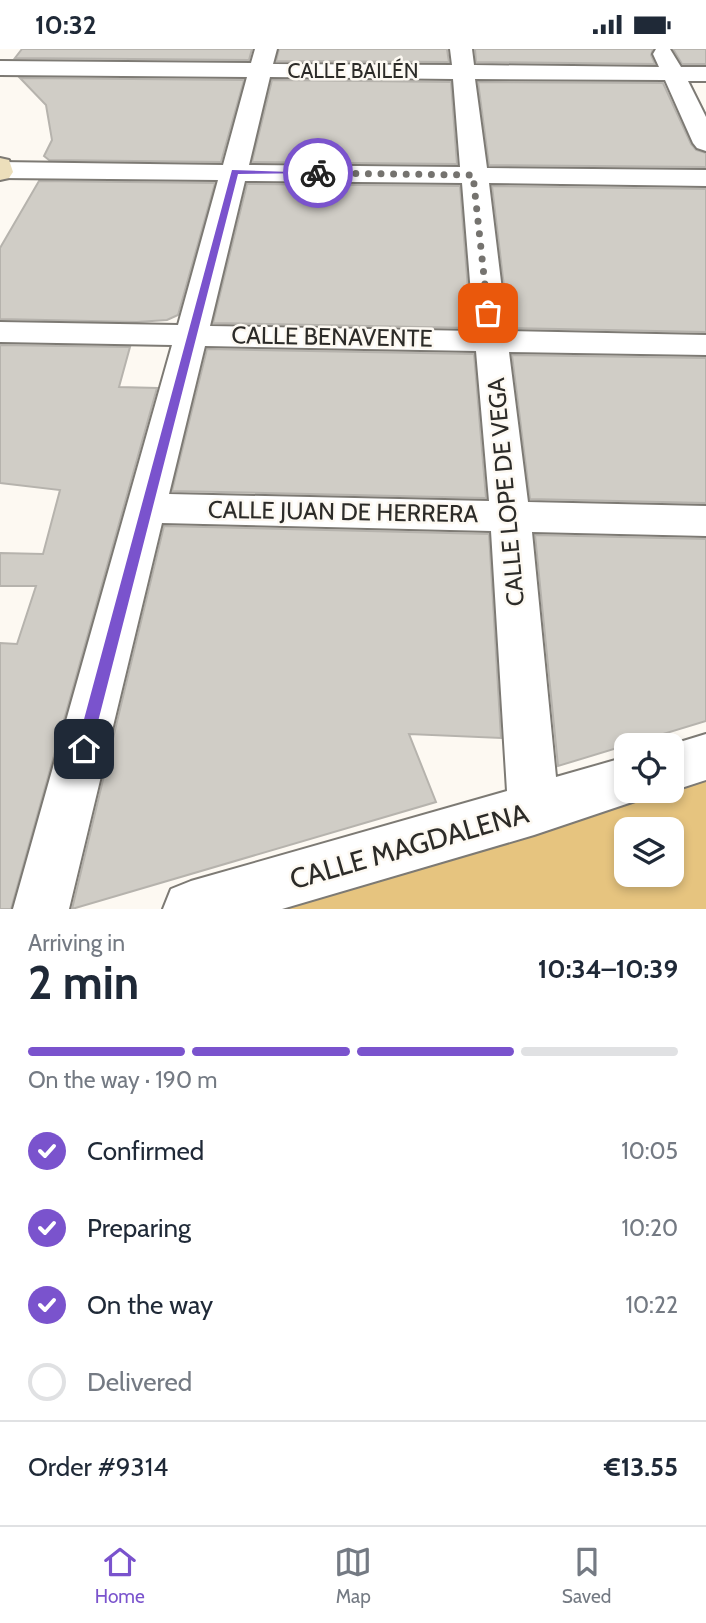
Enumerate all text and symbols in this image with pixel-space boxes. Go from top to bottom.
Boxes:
text: 10:32 [35,9,97,41]
street label: CALLE BAILÉN [287,58,419,83]
courier [283,138,353,208]
icon: bike [299,154,337,192]
pin [458,283,518,343]
icon: bag [469,294,507,332]
street label: CALLE BENAVENTE [231,320,433,353]
street label: CALLE LOPE DE VEGA [481,376,530,608]
street label: CALLE JUAN DE HERRERA [208,495,479,528]
pin [54,719,114,779]
icon: home [65,730,103,768]
map controls [614,733,684,887]
button: locate [614,733,684,803]
street label: CALLE MAGDALENA [286,795,533,896]
button: layers [614,817,684,887]
text: Arriving in [28,929,125,957]
text: 10:34–10:39 [538,953,678,985]
text: 2 min [28,955,139,1011]
text: On the way · 190 m [28,1066,217,1094]
icon: check [28,1132,66,1170]
text: Confirmed [87,1135,204,1167]
text: 10:05 [621,1137,678,1165]
icon: check [28,1209,66,1247]
text: Preparing [87,1212,191,1244]
text: 10:20 [622,1214,678,1242]
icon: check [28,1286,66,1324]
text: On the way [87,1289,213,1321]
text: 10:22 [626,1291,678,1319]
text: Delivered [87,1366,192,1398]
text: Order #9314 [28,1451,168,1483]
text: €13.55 [604,1451,678,1483]
tab: Home [95,1543,145,1608]
tab: Map [334,1543,372,1608]
tab: Saved [562,1543,611,1608]

